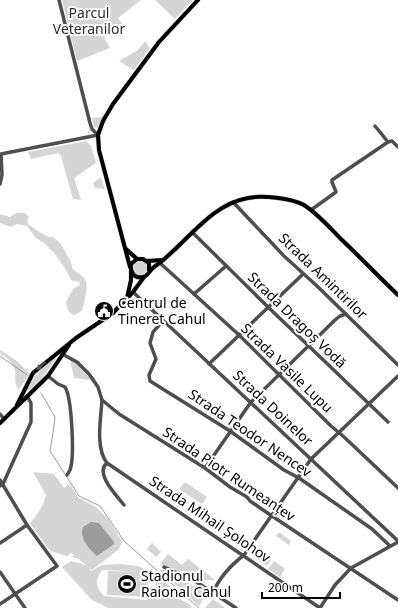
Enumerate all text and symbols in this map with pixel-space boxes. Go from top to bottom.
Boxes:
park label: Parcul Veteranilor [53,3,125,38]
street label: Strada Amintirilor [275,228,372,323]
street label: Strada Dragoș Vodă [244,268,351,372]
place label: Centrul de Tineret Cahul [118,293,206,328]
public building icon: Centrul de Tineret Cahul [93,300,115,322]
street label: Strada Vasile Lupu [237,319,337,416]
one-way arrow [37,361,46,370]
street label: Strada Doinelor [229,366,318,450]
street label: Strada Teodor Nencev [185,384,316,481]
street label: Strada Piotr Rumeanțev [159,422,300,526]
street label: Strada Mihail Șolohov [146,471,275,567]
place label: Stadionul Raional Cahul [141,566,231,601]
sports icon: Stadionul Raional Cahul [116,573,138,595]
scale bar [262,574,340,600]
text: 200 m [268,579,303,596]

